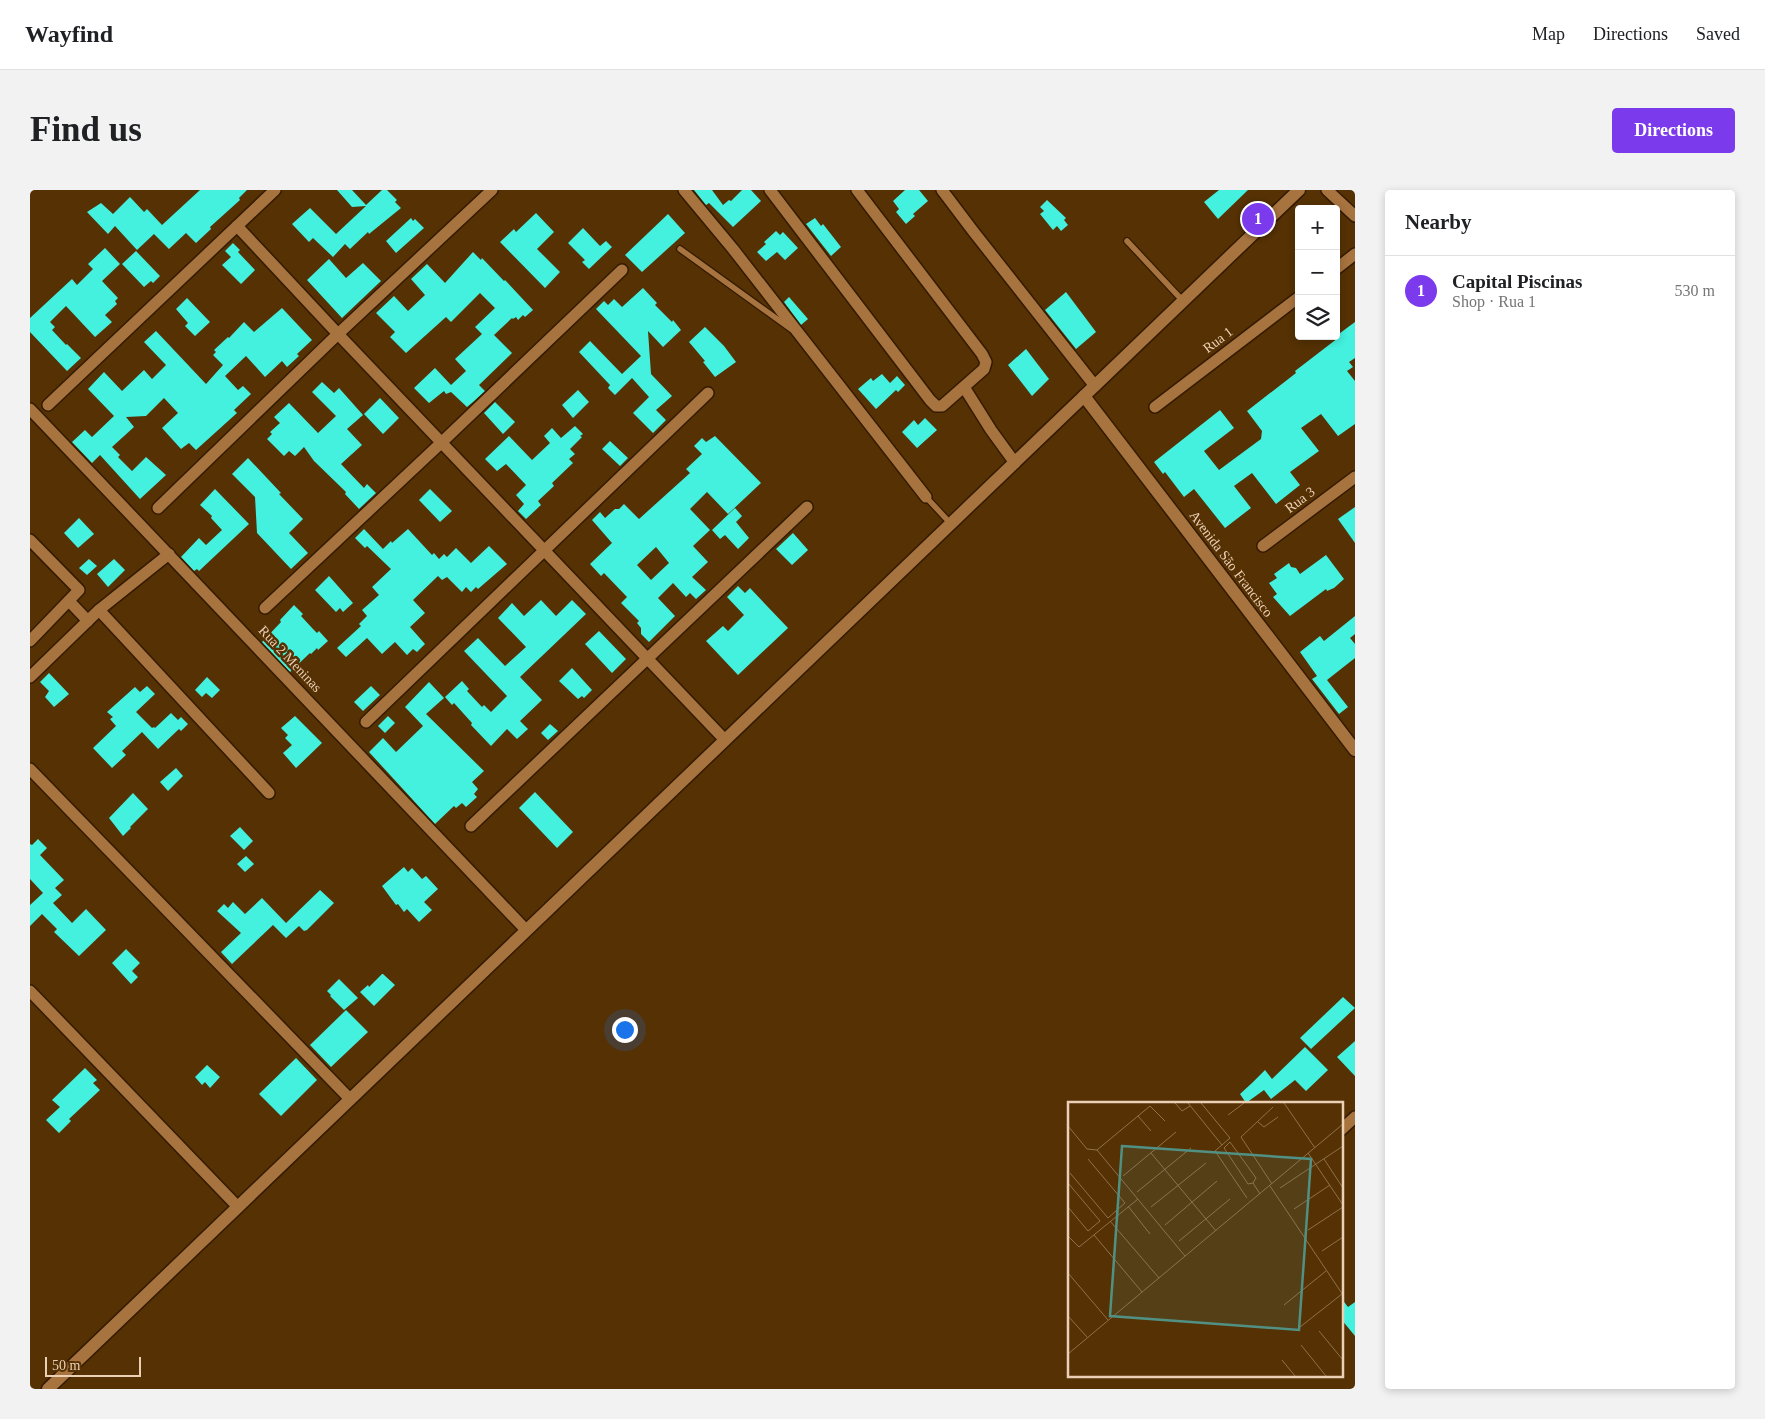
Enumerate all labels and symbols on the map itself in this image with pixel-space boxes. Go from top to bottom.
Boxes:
pin: 1 [1242,200,1274,238]
street label: Rua 1 [1200,324,1236,356]
street label: Rua 3 [1282,484,1318,516]
street label: Avenida São Francisco [1186,508,1276,620]
street label: Rua 2 Meninas [256,623,324,695]
your location [612,1017,638,1043]
inset map [1068,1102,1342,1376]
scale bar [45,1354,141,1377]

